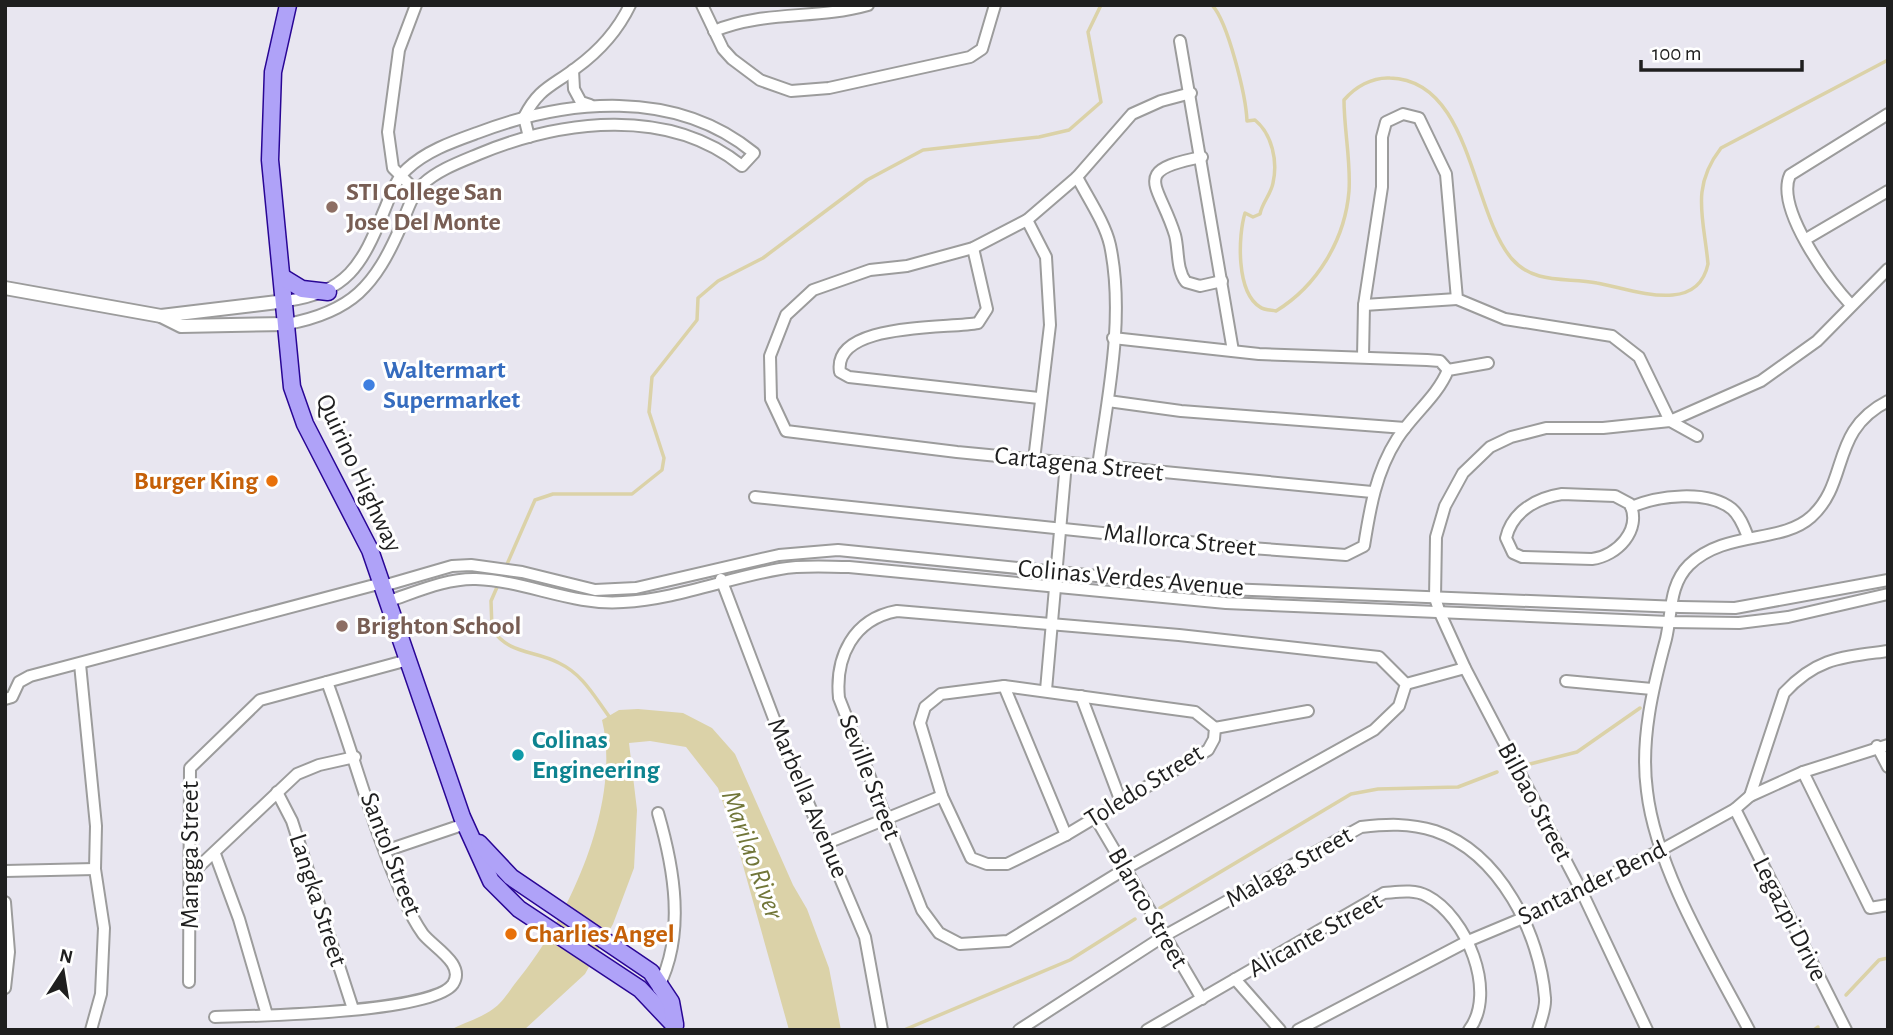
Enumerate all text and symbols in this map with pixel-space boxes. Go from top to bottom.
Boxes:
scale bar [1641,28,1802,72]
text: 100 m [1652,43,1702,64]
place label: STI College San Jose Del Monte [346,179,502,235]
marker: STI College San Jose Del Monte [324,199,340,215]
place label: Waltermart Supermarket [383,357,520,413]
marker: Waltermart Supermarket [361,377,377,393]
street label: Quirino Highway [311,390,407,556]
street label: Cartagena Street [993,442,1165,486]
place label: Burger King [134,468,259,494]
marker: Burger King [264,473,280,489]
street label: Mallorca Street [1102,519,1258,561]
street label: Colinas Verdes Avenue [1017,555,1245,601]
place label: Brighton School [356,613,521,639]
marker: Brighton School [334,618,350,634]
street label: Seville Street [834,711,906,843]
street label: Marbella Avenue [763,714,853,882]
place label: Colinas Engineering [532,727,660,783]
street label: Bilbao Street [1493,738,1577,866]
street label: Toledo Street [1080,739,1208,833]
marker: Colinas Engineering [510,747,526,763]
street label: Mangga Street [177,781,203,929]
water label: Marilao River [716,787,788,924]
street label: Santol Street [356,789,426,919]
street label: Malaga Street [1221,822,1357,912]
street label: Langka Street [284,831,352,969]
street label: Santander Bend [1514,836,1670,930]
street label: Blanco Street [1103,844,1193,972]
street label: Legazpi Drive [1748,853,1832,985]
street label: Alicante Street [1244,888,1386,982]
place label: Charlies Angel [525,921,674,947]
marker: Charlies Angel [503,926,519,942]
north arrow [28,937,98,1007]
text: N [58,946,75,968]

